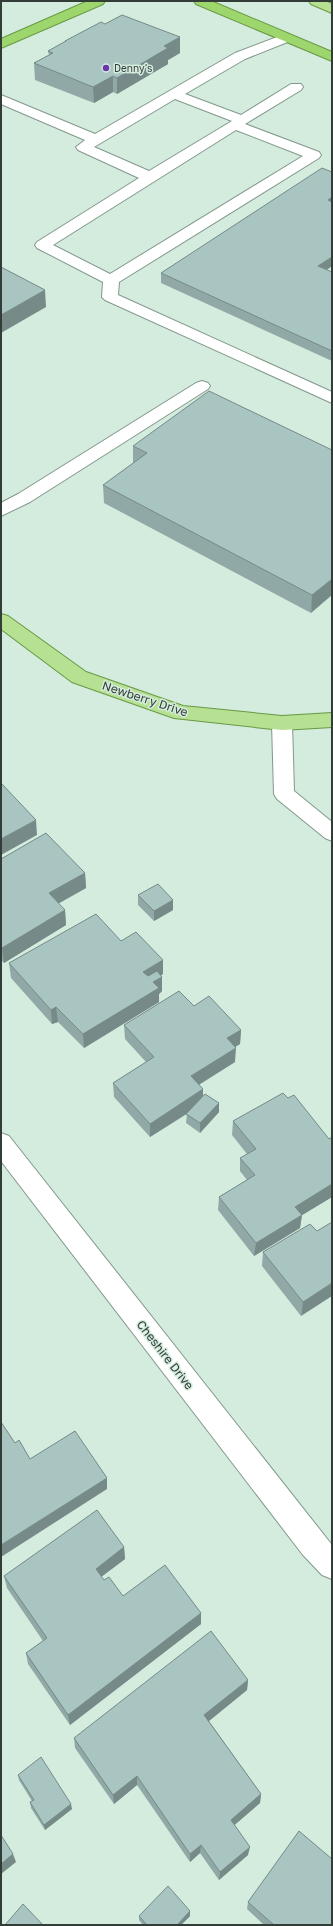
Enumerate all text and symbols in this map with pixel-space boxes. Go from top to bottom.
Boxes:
place label: Denny's [114,62,152,74]
marker: Denny's [101,63,111,73]
street label: Newberry Drive [100,678,190,719]
street label: Cheshire Drive [134,1317,197,1392]

